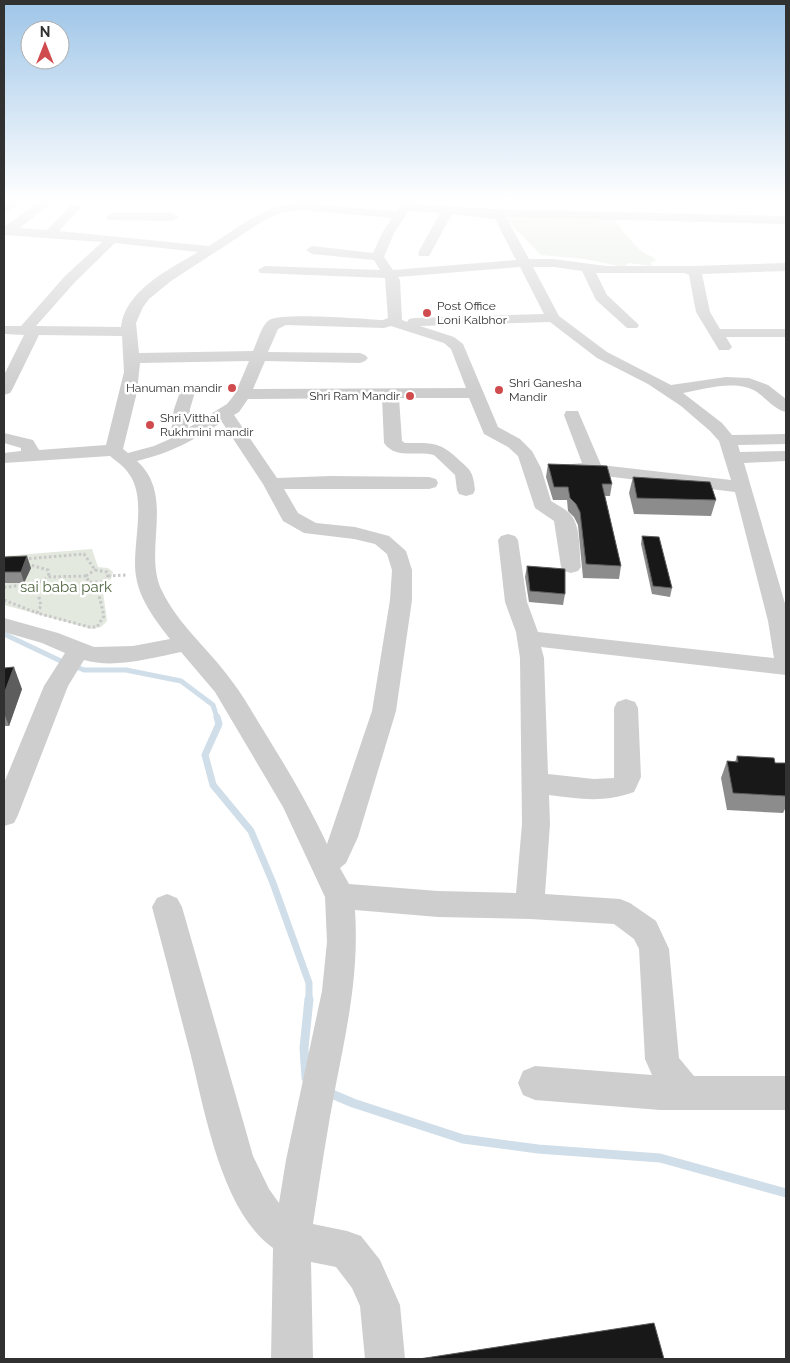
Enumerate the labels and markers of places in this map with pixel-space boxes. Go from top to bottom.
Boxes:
place label: Post Office Loni Kalbhor [437,299,508,327]
marker: Post Office Loni Kalbhor [421,307,433,319]
place label: Shri Ganesha Mandir [509,376,582,404]
place label: Hanuman mandir [126,381,223,395]
marker: Hanuman mandir [226,382,238,394]
marker: Shri Ganesha Mandir [493,384,505,396]
place label: Shri Ram Mandir [309,389,401,403]
marker: Shri Ram Mandir [404,390,416,402]
place label: Shri Vitthal Rukhmini mandir [160,411,254,439]
marker: Shri Vitthal Rukhmini mandir [144,419,156,431]

